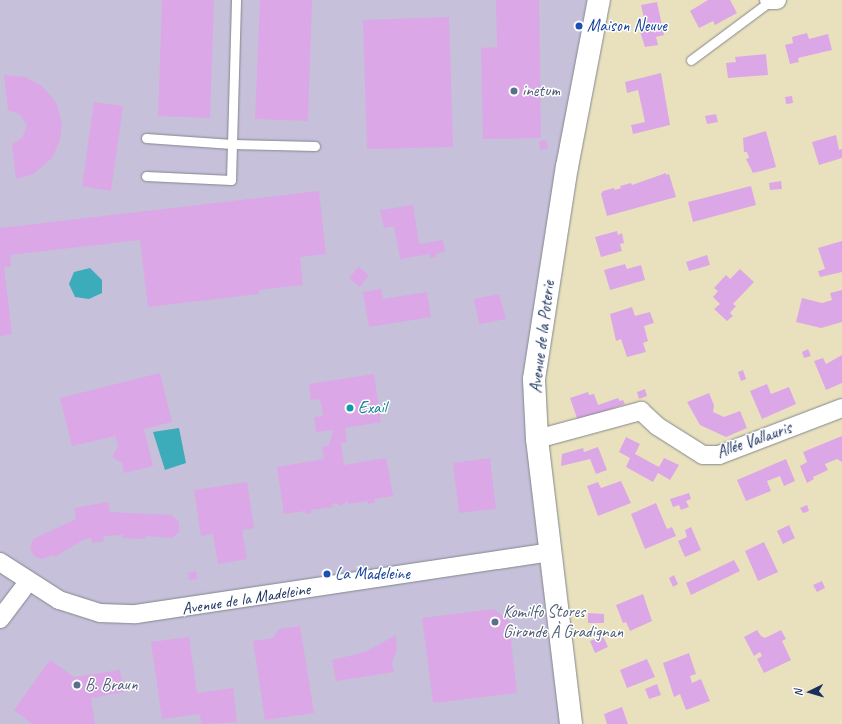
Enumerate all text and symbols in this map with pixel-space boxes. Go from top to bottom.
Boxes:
place label: Maison Neuve [587,16,667,36]
marker: Maison Neuve [574,21,584,31]
place label: inetum [522,81,560,101]
marker: inetum [509,86,519,96]
street label: Avenue de la Poterie [525,280,559,394]
place label: Exail [358,398,386,418]
marker: Exail [345,403,355,413]
street label: Allée Vallauris [714,418,794,462]
place label: La Madeleine [335,564,410,584]
marker: La Madeleine [322,569,332,579]
street label: Avenue de la Madeleine [180,579,312,619]
place label: Komilfo Stores Gironde À Gradignan [503,602,623,642]
marker: Komilfo Stores Gironde À Gradignan [490,617,500,627]
north arrow [790,672,830,712]
place label: B. Braun [85,675,138,695]
marker: B. Braun [72,680,82,690]
text: N [791,689,805,697]

